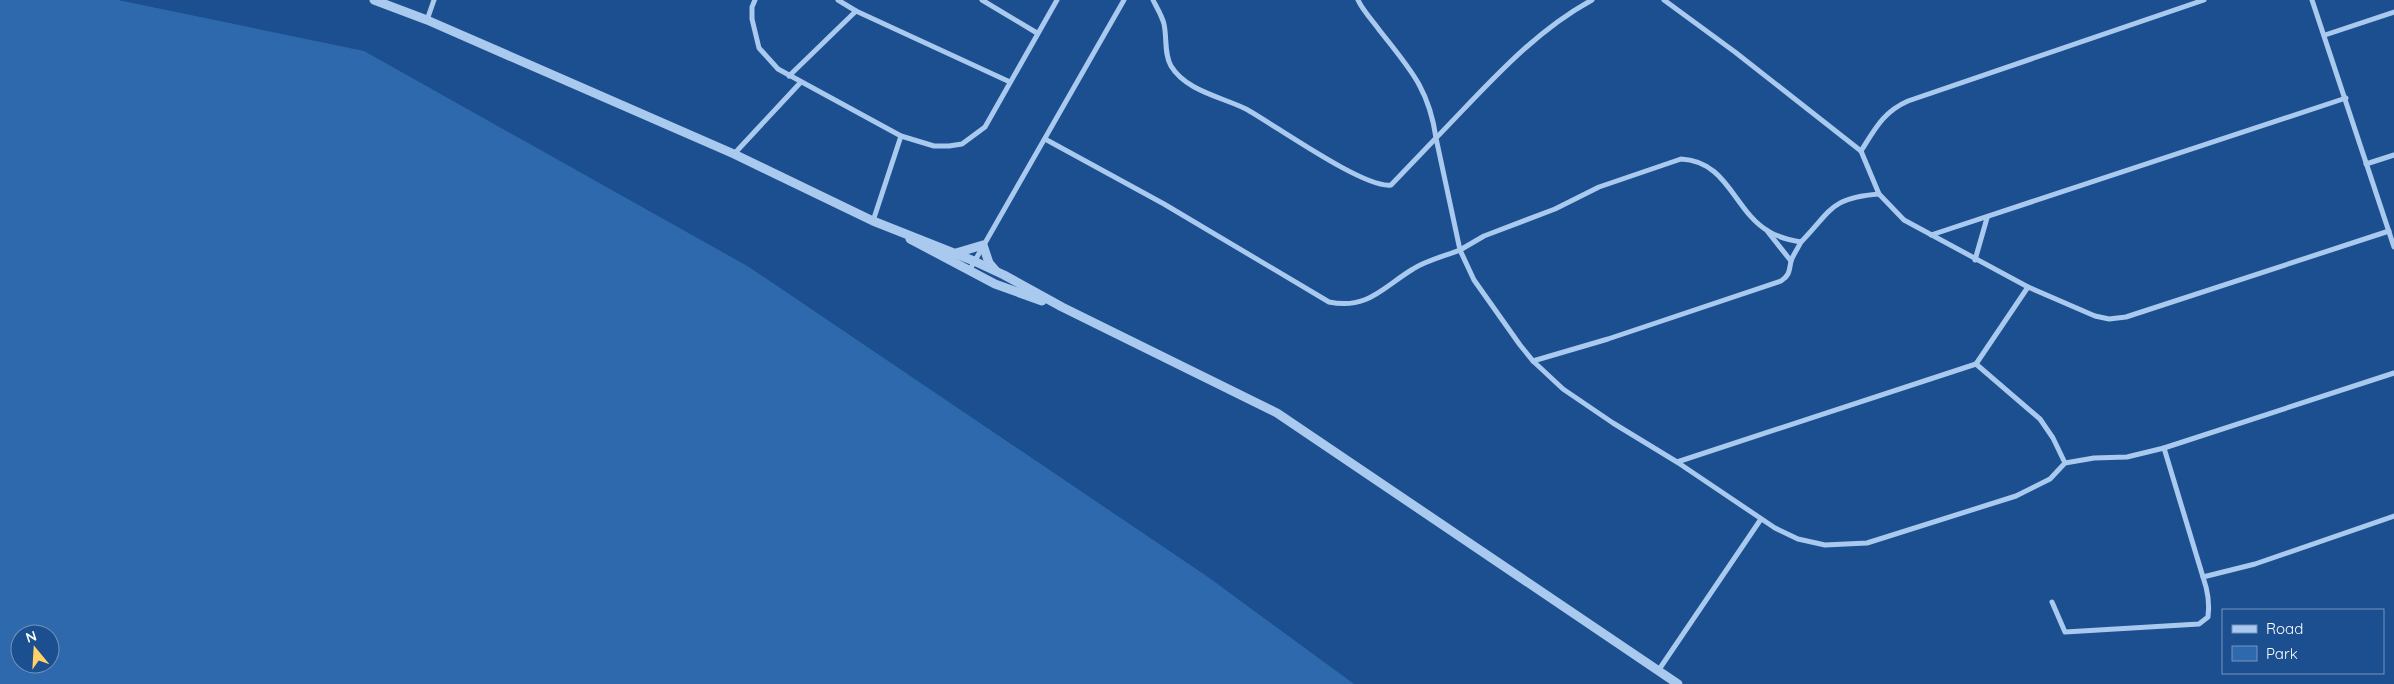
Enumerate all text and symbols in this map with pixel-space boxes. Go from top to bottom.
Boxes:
legend [2222,609,2384,674]
text: Road [2266,619,2303,638]
north arrow [10,624,60,674]
text: N [23,626,39,647]
text: Park [2266,644,2298,663]

